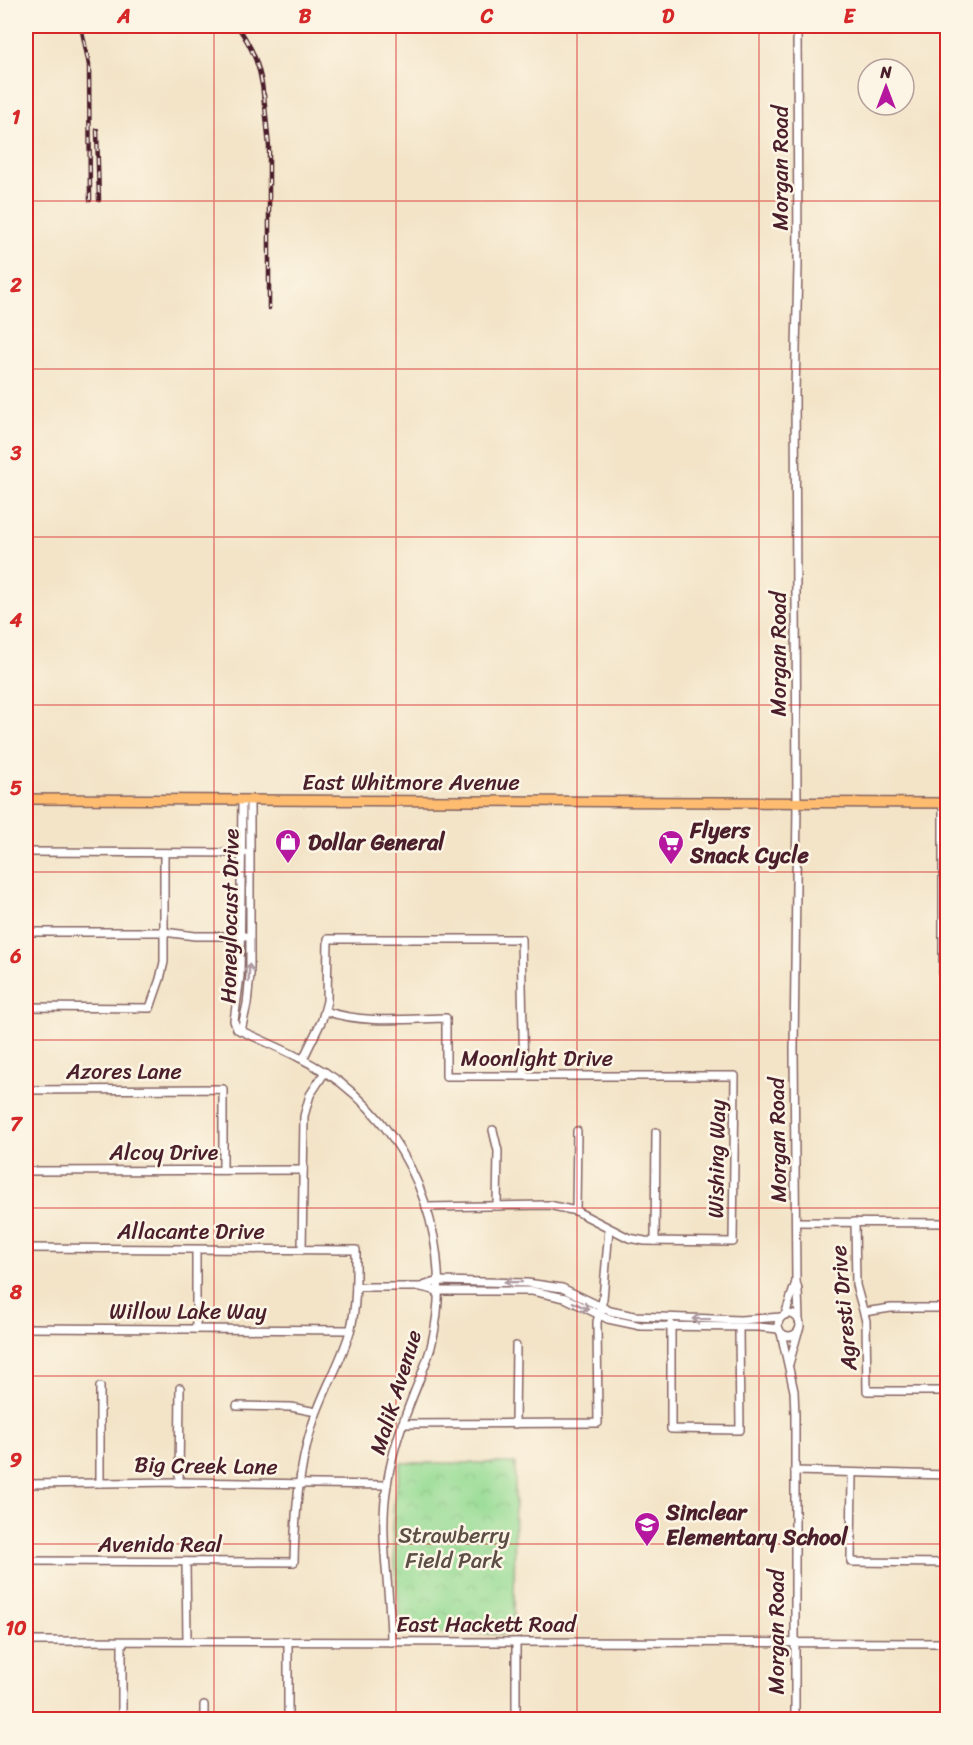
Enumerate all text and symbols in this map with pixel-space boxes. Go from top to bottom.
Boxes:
text: A [116,0,131,34]
text: B [299,0,312,34]
text: C [480,0,494,34]
text: D [662,0,675,34]
text: E [843,0,856,34]
north arrow [856,57,916,117]
text: N [879,58,892,87]
text: 1 [12,100,21,135]
street label: Morgan Road [761,104,800,230]
text: 2 [9,268,22,303]
text: 3 [10,436,22,471]
street label: Morgan Road [759,590,798,716]
text: 4 [9,603,23,638]
street label: East Whitmore Avenue [302,763,520,802]
text: 5 [10,771,22,806]
place label: Flyers Snack Cycle [689,811,809,875]
place label: Dollar General [308,823,445,862]
shop icon: Dollar General [273,827,303,865]
street label: Honeylocust Drive [208,828,251,1004]
supermarket icon: Flyers Snack Cycle [656,828,686,866]
text: 6 [9,939,22,974]
one-way arrow [244,963,255,983]
street label: Moonlight Drive [461,1039,613,1078]
street label: Azores Lane [65,1052,182,1091]
street label: Morgan Road [757,1076,798,1203]
street label: Wishing Way [696,1099,737,1219]
text: 7 [10,1107,23,1142]
street label: Alcoy Drive [109,1133,219,1172]
street label: Allacante Drive [116,1212,265,1251]
street label: Agresti Drive [819,1243,869,1373]
text: 8 [9,1275,23,1310]
one-way arrow [503,1276,523,1288]
street label: Willow Lake Way [109,1292,267,1331]
one-way arrow [572,1300,590,1312]
one-way arrow [692,1313,712,1325]
street label: Malik Avenue [358,1325,433,1460]
text: 9 [10,1443,22,1478]
street label: Big Creek Lane [134,1445,278,1486]
place label: Sinclear Elementary School [665,1493,848,1557]
school or university icon: Sinclear Elementary School [632,1510,662,1548]
park label: Strawberry Field Park [398,1516,510,1580]
street label: Avenida Real [97,1525,223,1564]
street label: Morgan Road [757,1568,796,1694]
street label: East Hackett Road [396,1605,577,1644]
text: 10 [5,1611,27,1646]

